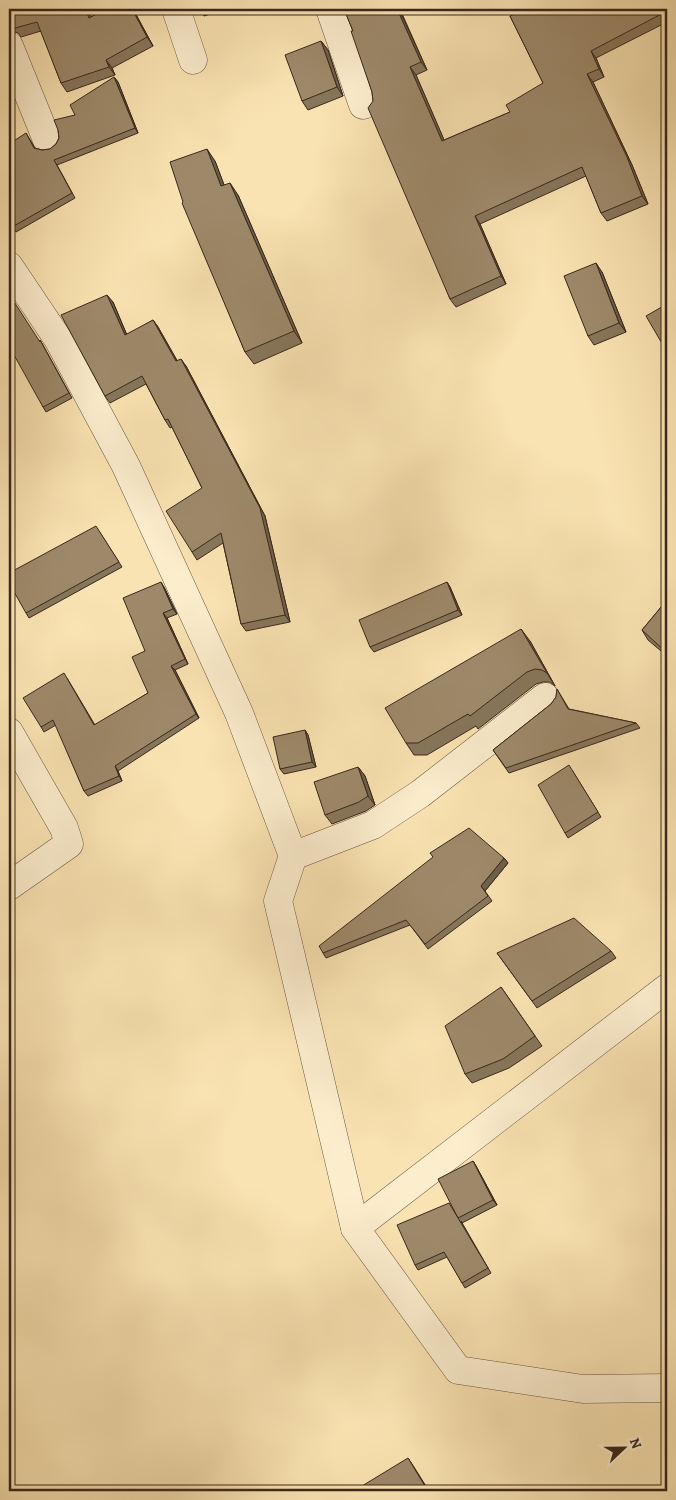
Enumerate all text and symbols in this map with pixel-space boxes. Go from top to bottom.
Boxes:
north arrow [598,1422,648,1472]
text: N [625,1435,646,1452]

